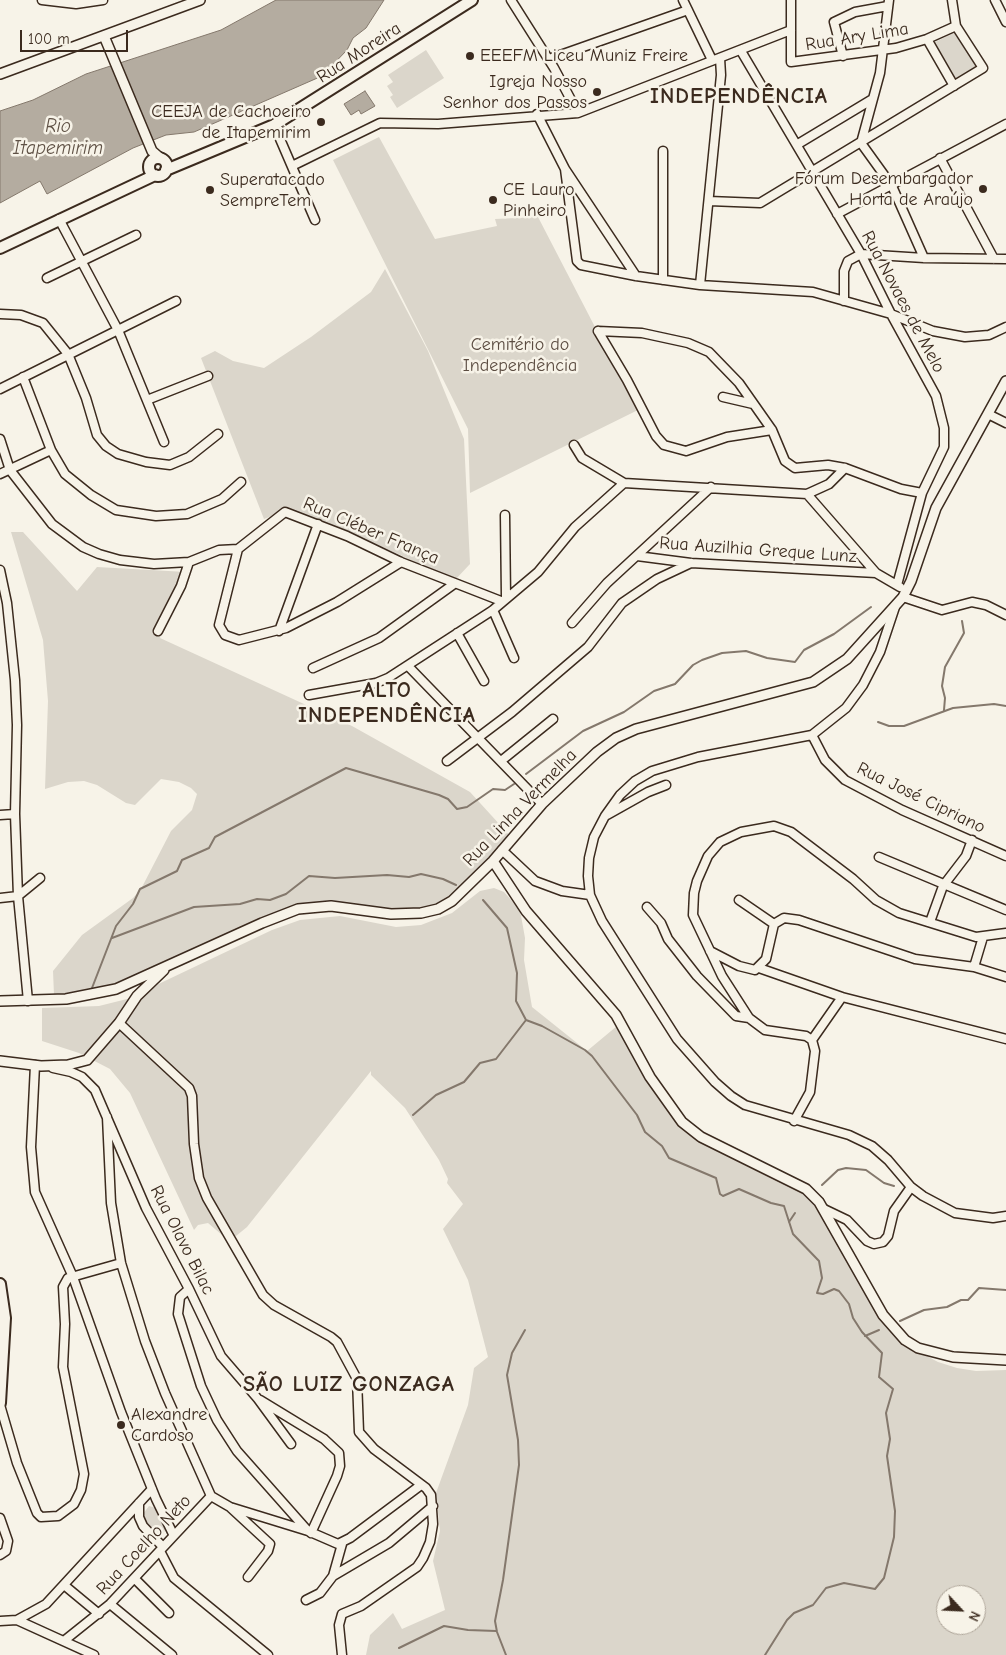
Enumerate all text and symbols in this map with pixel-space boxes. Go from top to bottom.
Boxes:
street label: Rua Moreira [313,18,405,88]
street label: Rua Ary Lima [804,18,910,56]
scale bar [22,20,130,52]
text: 100 m [28,30,70,48]
place label: EEEFM Liceu Muniz Freire [480,45,688,67]
marker: EEEFM Liceu Muniz Freire [464,50,476,62]
place label: Igreja Nosso Senhor dos Passos [443,71,587,114]
district label: INDEPENDÊNCIA [648,84,830,110]
marker: Igreja Nosso Senhor dos Passos [591,86,603,98]
place label: CEEJA de Cachoeiro de Itapemirim [151,101,311,144]
water label: Rio Itapemirim [13,116,103,160]
marker: CEEJA de Cachoeiro de Itapemirim [315,116,327,128]
place label: Fórum Desembargador Horta de Araújo [795,168,973,210]
place label: Superatacado SempreTem [220,169,325,212]
place label: CE Lauro Pinheiro [503,179,574,222]
marker: Fórum Desembargador Horta de Araújo [977,183,989,195]
marker: Superatacado SempreTem [204,184,216,196]
marker: CE Lauro Pinheiro [487,194,499,206]
street label: Rua Novaes de Melo [856,227,950,377]
park label: Cemitério do Independência [463,334,577,376]
street label: Rua Cléber França [300,493,442,569]
street label: Rua Auzilhia Greque Lunz [659,532,857,568]
district label: ALTO INDEPENDÊNCIA [296,678,478,729]
street label: Rua Linha Vermelha [458,745,582,871]
street label: Rua José Cipriano [853,758,989,838]
street label: Rua Olavo Bilac [145,1182,219,1298]
district label: SÃO LUIZ GONZAGA [241,1372,457,1398]
place label: Alexandre Cardoso [131,1404,207,1446]
marker: Alexandre Cardoso [115,1419,127,1431]
street label: Rua Coelho Neto [92,1490,196,1600]
north arrow [936,1585,986,1635]
text: N [965,1608,984,1624]

